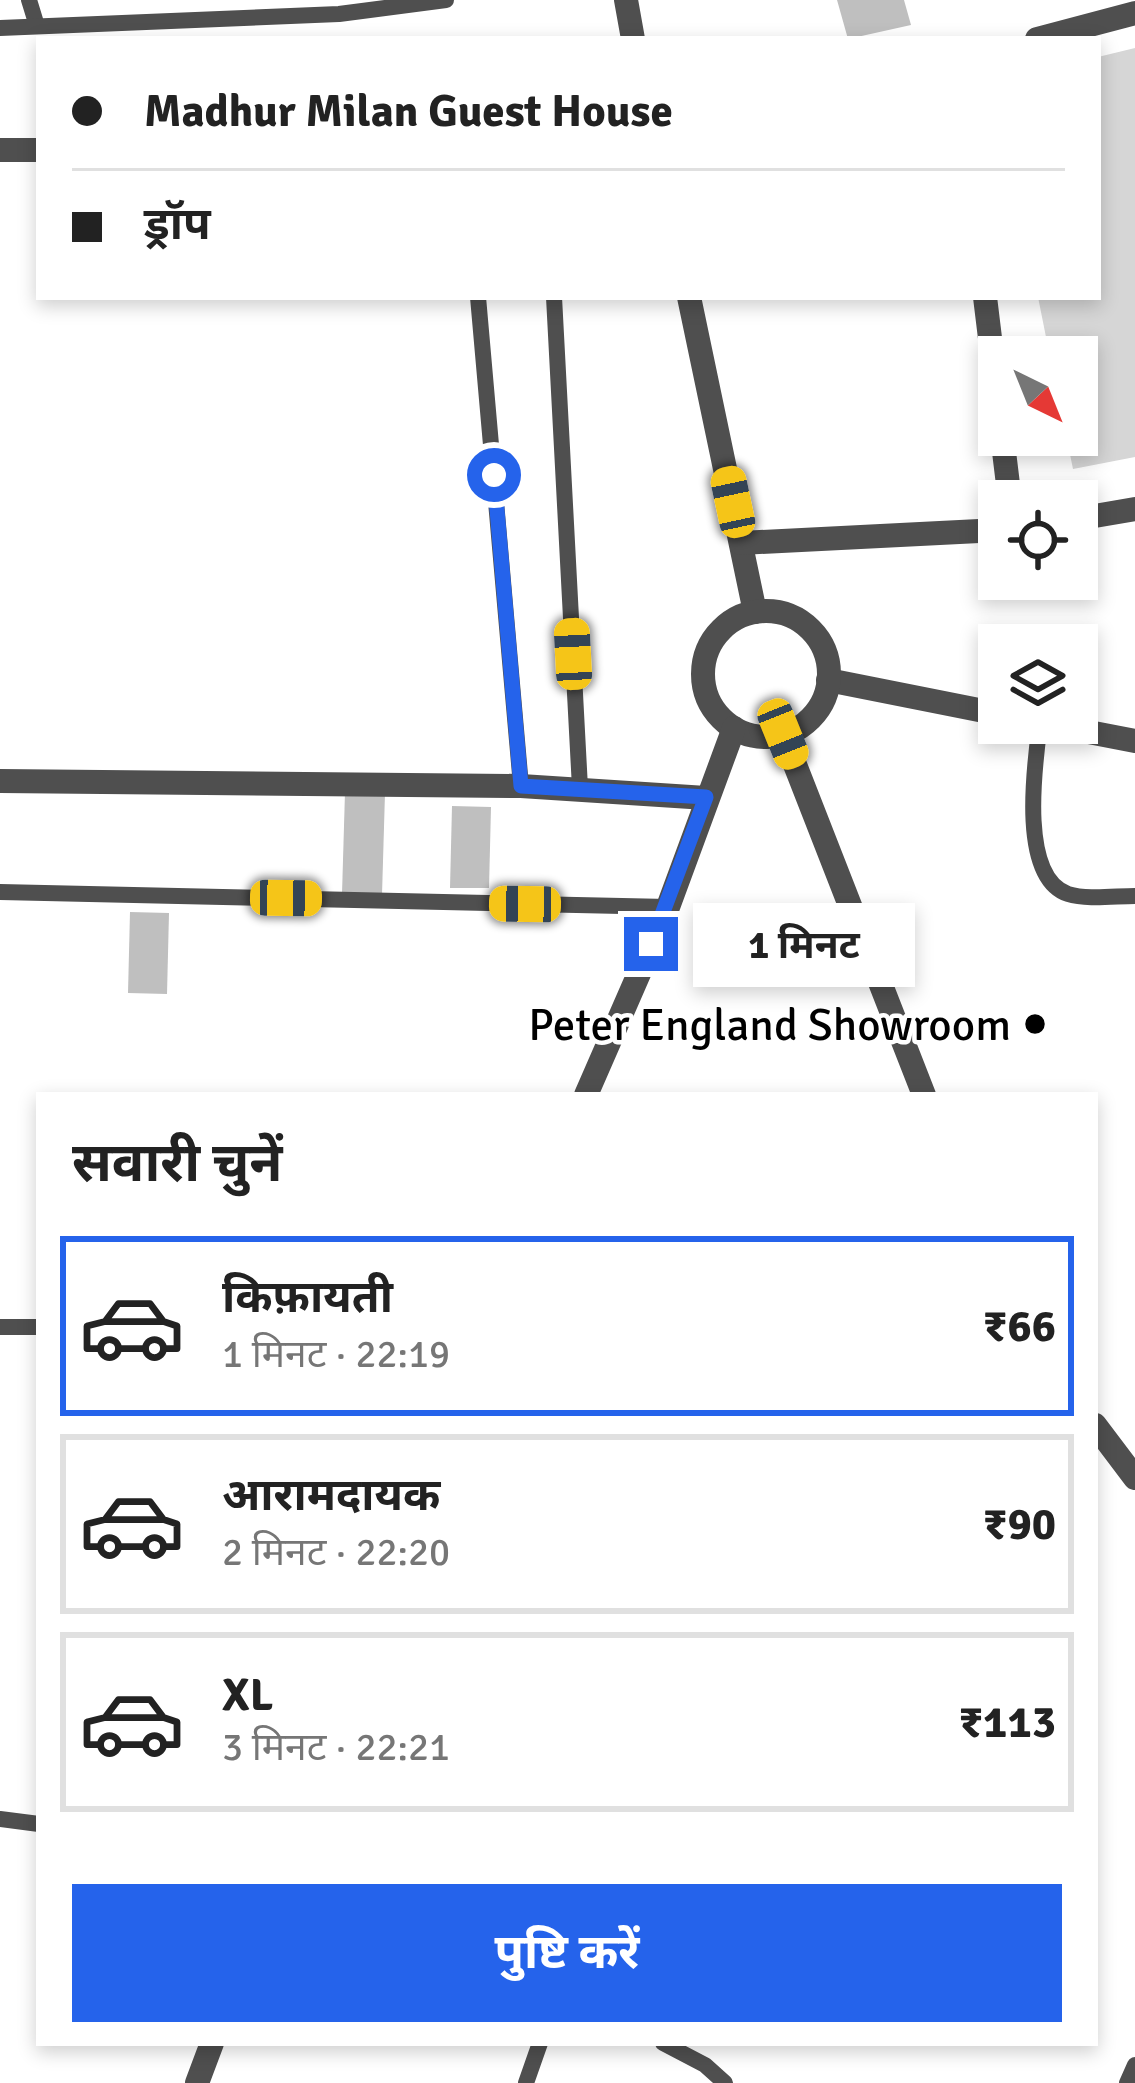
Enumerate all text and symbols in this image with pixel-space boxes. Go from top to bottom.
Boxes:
text: Madhur Milan Guest House [144,84,673,139]
text: ड्रॉप [144,197,211,252]
north arrow [978,336,1098,456]
map controls [978,336,1098,744]
route start [467,448,521,502]
car [708,463,758,541]
button: locate [978,480,1098,600]
car [553,617,593,691]
button: layers [978,624,1098,744]
car [753,694,813,774]
car [250,879,322,917]
car [489,885,561,923]
callout: 1 मिनट [693,902,915,986]
route end [624,917,678,971]
text: 1 मिनट [748,921,860,969]
place label: Peter England Showroom [528,998,1011,1053]
marker: Peter England Showroom [1022,1011,1048,1037]
text: सवारी चुनें [72,1130,283,1197]
text: किफ़ायती [222,1270,393,1325]
icon: car [78,1272,186,1380]
text: ₹66 [983,1299,1056,1354]
text: 1 मिनट · 22:19 [222,1330,450,1378]
text: आरामदायक [222,1468,440,1523]
icon: car [78,1470,186,1578]
text: ₹90 [983,1497,1056,1552]
text: 2 मिनट · 22:20 [222,1528,450,1576]
icon: car [78,1668,186,1776]
text: XL [222,1668,273,1723]
text: ₹113 [959,1695,1056,1750]
text: 3 मिनट · 22:21 [222,1723,450,1771]
button: पुष्टि करें [72,1884,1062,2022]

